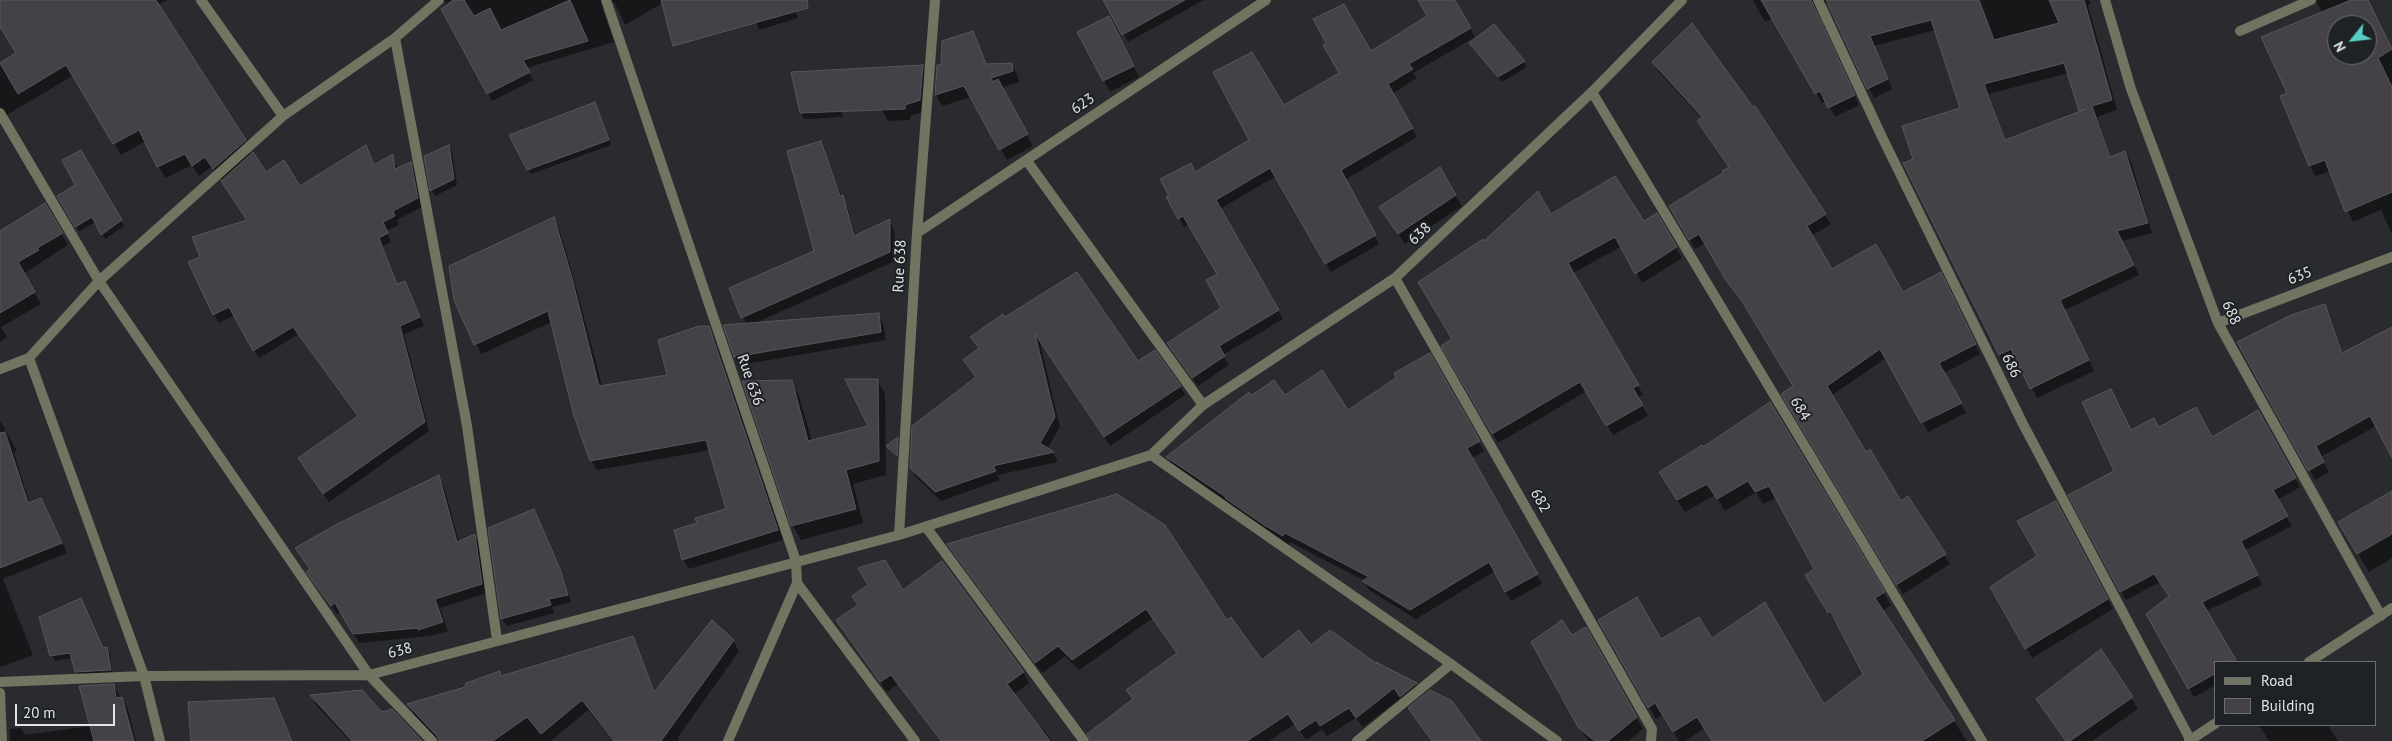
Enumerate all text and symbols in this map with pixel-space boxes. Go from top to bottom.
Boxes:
north arrow [2327,15,2377,65]
text: N [2330,38,2350,55]
street label: 623 [1068,90,1098,118]
street label: 638 [1405,219,1435,249]
street label: Rue 638 [890,239,910,293]
street label: 635 [2285,263,2315,289]
street label: 688 [2218,298,2244,328]
street label: 686 [1998,351,2024,381]
street label: Rue 636 [733,352,767,408]
street label: 684 [1786,394,1814,424]
street label: 682 [1526,486,1554,516]
street label: 638 [386,639,414,663]
legend [2214,661,2377,726]
text: Road [2261,671,2293,690]
scale bar [18,694,118,726]
text: Building [2261,696,2315,715]
text: 20 m [23,703,56,722]

